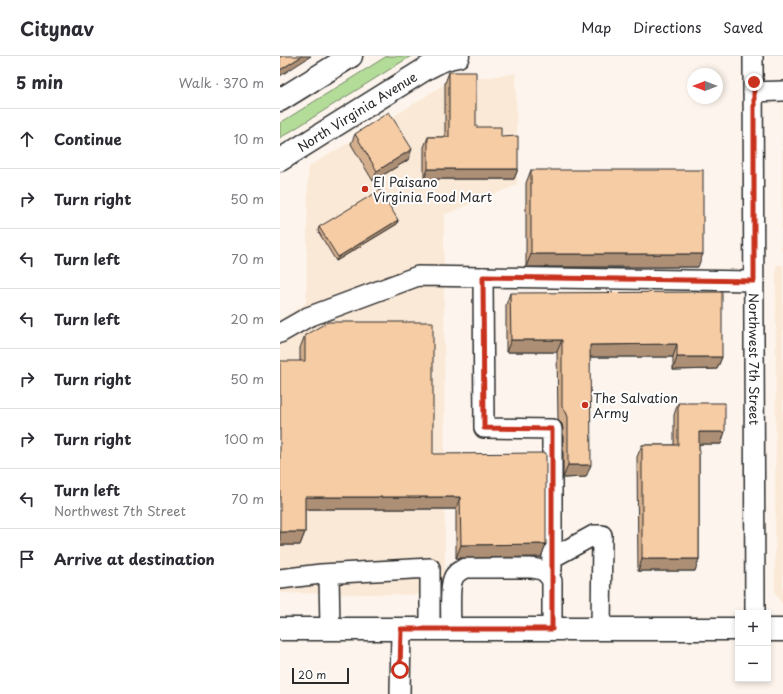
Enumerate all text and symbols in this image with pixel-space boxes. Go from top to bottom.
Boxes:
text: Citynav [20,14,94,42]
text: Map [581,17,611,38]
text: Directions [633,17,701,38]
text: Saved [723,17,763,38]
street label: North Virginia Avenue [293,67,420,156]
north arrow [687,68,723,104]
text: 5 min [16,69,63,95]
text: Walk · 370 m [179,73,264,92]
route end [745,73,763,91]
text: Continue [54,127,122,150]
icon: ahead [16,128,38,150]
text: 10 m [234,129,264,148]
place label: El Paisano Virginia Food Mart [373,172,492,206]
marker: El Paisano Virginia Food Mart [360,184,370,194]
text: Turn right [54,187,131,210]
icon: right [16,188,38,210]
text: 50 m [230,189,264,208]
text: Turn left [54,247,120,270]
icon: left [16,248,38,270]
text: 70 m [231,249,264,268]
street label: Northwest 7th Street [745,293,764,425]
text: Turn left [54,307,120,330]
icon: left [16,308,38,330]
text: 20 m [230,309,264,328]
text: Turn right [54,367,131,390]
icon: right [16,368,38,390]
text: 50 m [230,369,264,388]
place label: The Salvation Army [593,388,678,422]
marker: The Salvation Army [580,400,590,410]
text: Turn right [54,427,131,450]
icon: right [16,428,38,450]
text: 100 m [224,429,264,448]
text: Turn left [54,478,120,501]
icon: left [16,488,38,510]
text: 70 m [231,489,264,508]
text: Northwest 7th Street [54,501,186,520]
text: Arrive at destination [54,547,215,570]
icon: arrive [16,548,38,570]
map controls [735,610,771,682]
button: + [735,610,771,646]
button: − [735,646,771,682]
route start [391,661,409,679]
scale bar [292,666,349,685]
text: 20 m [298,666,326,683]

